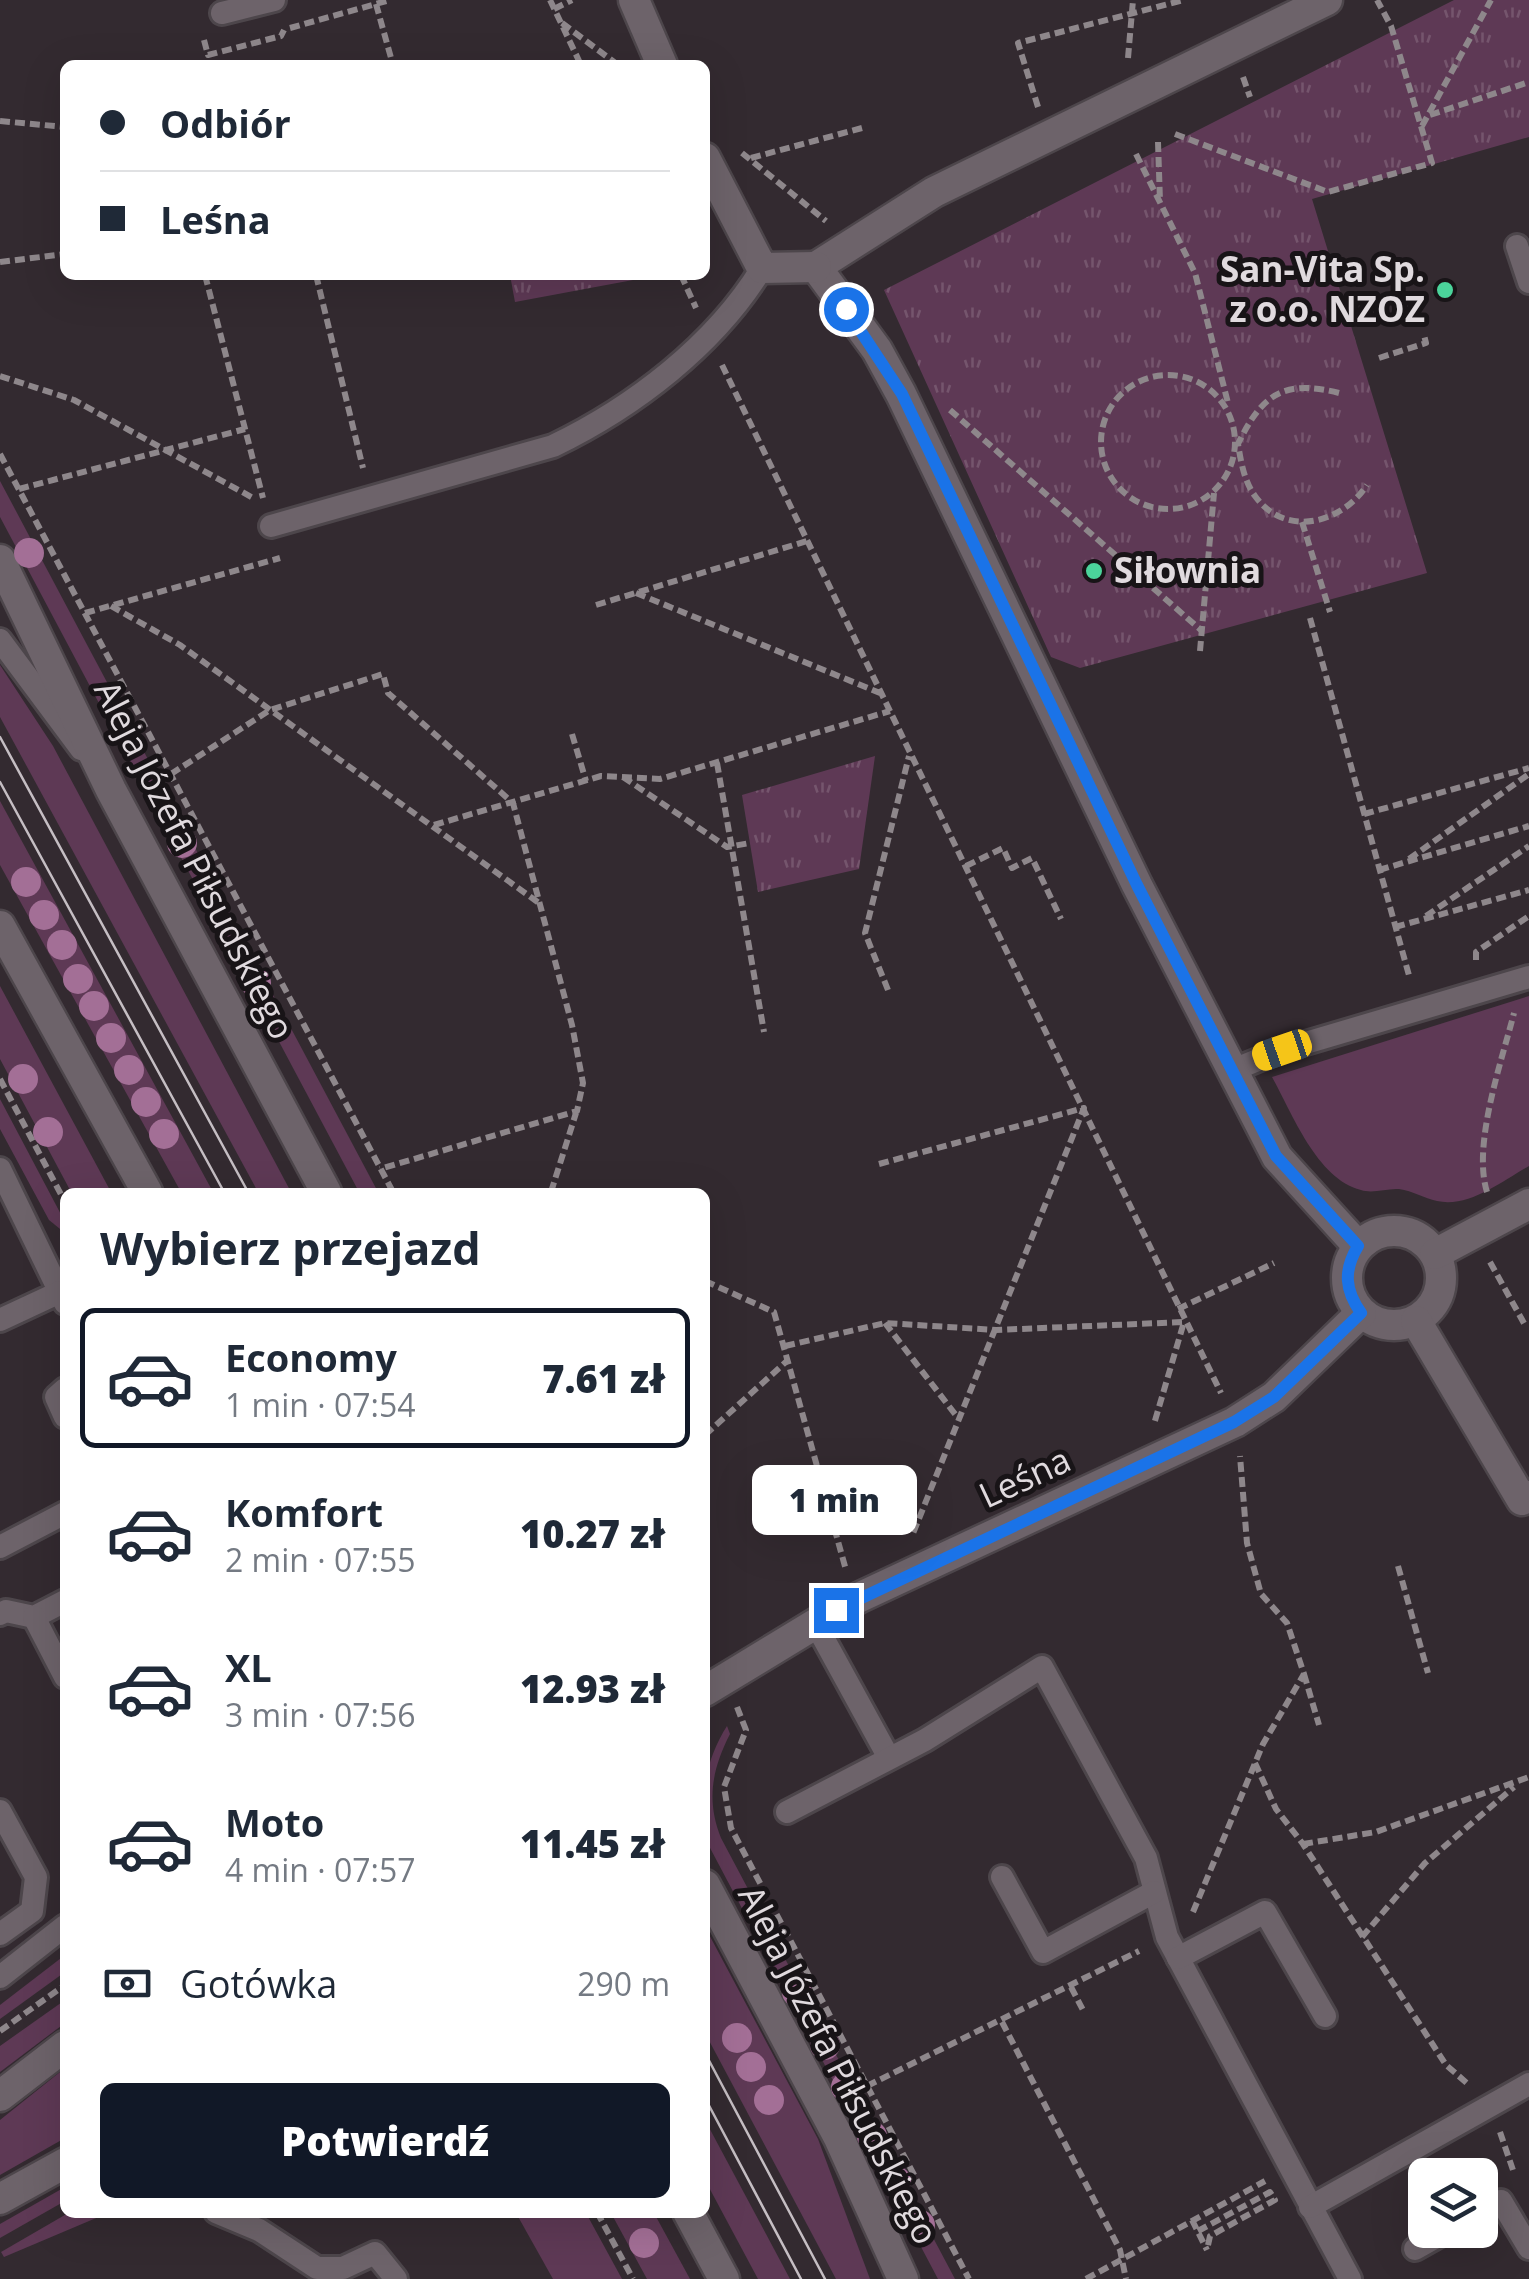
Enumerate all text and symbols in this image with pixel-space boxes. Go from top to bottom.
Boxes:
text: Odbiór [160,97,291,149]
text: Leśna [160,193,271,245]
place label: San-Vita Sp. z o.o. NZOZ [1220,245,1425,332]
marker: San-Vita Sp. z o.o. NZOZ [1434,279,1456,301]
route start [824,287,869,332]
place label: Siłownia [1114,546,1261,593]
marker: Siłownia [1083,560,1105,582]
street label: Aleja Józefa Piłsudskiego [84,672,306,1047]
car [1249,1026,1315,1074]
text: Wybierz przejazd [100,1217,481,1278]
text: Economy [225,1331,397,1383]
icon: car [105,1333,195,1423]
text: 7.61 zł [542,1352,665,1404]
text: 1 min · 07:54 [225,1383,416,1426]
street label: Leśna [971,1435,1078,1518]
callout: 1 min [754,1465,918,1535]
text: 1 min [789,1478,880,1521]
text: Komfort [225,1486,383,1538]
icon: car [105,1488,195,1578]
text: 10.27 zł [520,1507,665,1559]
text: 2 min · 07:55 [225,1538,416,1581]
route end [814,1588,859,1633]
text: XL [225,1641,272,1693]
icon: car [105,1643,195,1733]
text: 12.93 zł [520,1662,665,1714]
text: 3 min · 07:56 [225,1693,416,1736]
text: Moto [225,1796,324,1848]
icon: car [105,1798,195,1888]
text: 11.45 zł [520,1817,665,1869]
text: 4 min · 07:57 [225,1848,416,1891]
street label: Aleja Józefa Piłsudskiego [728,1877,950,2252]
icon: cash [100,1956,155,2011]
text: Gotówka [180,1957,337,2009]
text: 290 m [577,1962,670,2005]
button: Potwierdź [100,2083,670,2198]
map controls [1408,2158,1498,2248]
button: layers [1408,2158,1498,2248]

